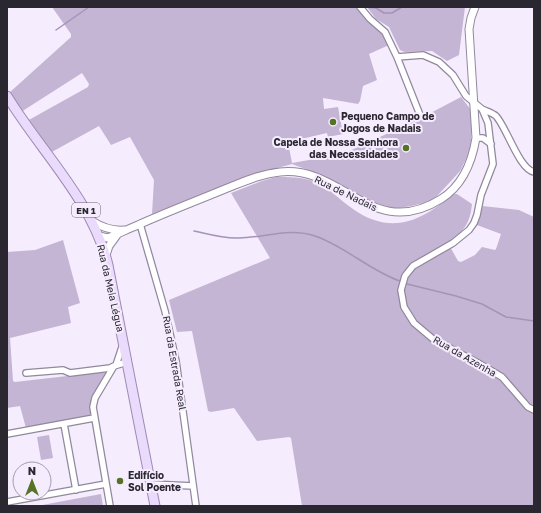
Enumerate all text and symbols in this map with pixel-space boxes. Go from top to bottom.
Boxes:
place label: Pequeno Campo de Jogos de Nadais [341,110,435,134]
marker: Pequeno Campo de Jogos de Nadais [328,117,338,127]
place label: Capela de Nossa Senhora das Necessidades [273,136,398,160]
marker: Capela de Nossa Senhora das Necessidades [401,143,411,153]
street label: Rua de Nadais [313,173,379,213]
road number: EN 1 [72,203,100,217]
street label: Rua da Meia Légua [95,243,127,333]
street label: Rua da Estrada Real [161,315,189,411]
street label: Rua da Azenha [431,333,499,379]
north arrow [12,461,52,501]
text: N [28,464,36,477]
place label: Edifício Sol Poente [128,469,181,493]
marker: Edifício Sol Poente [115,476,125,486]

